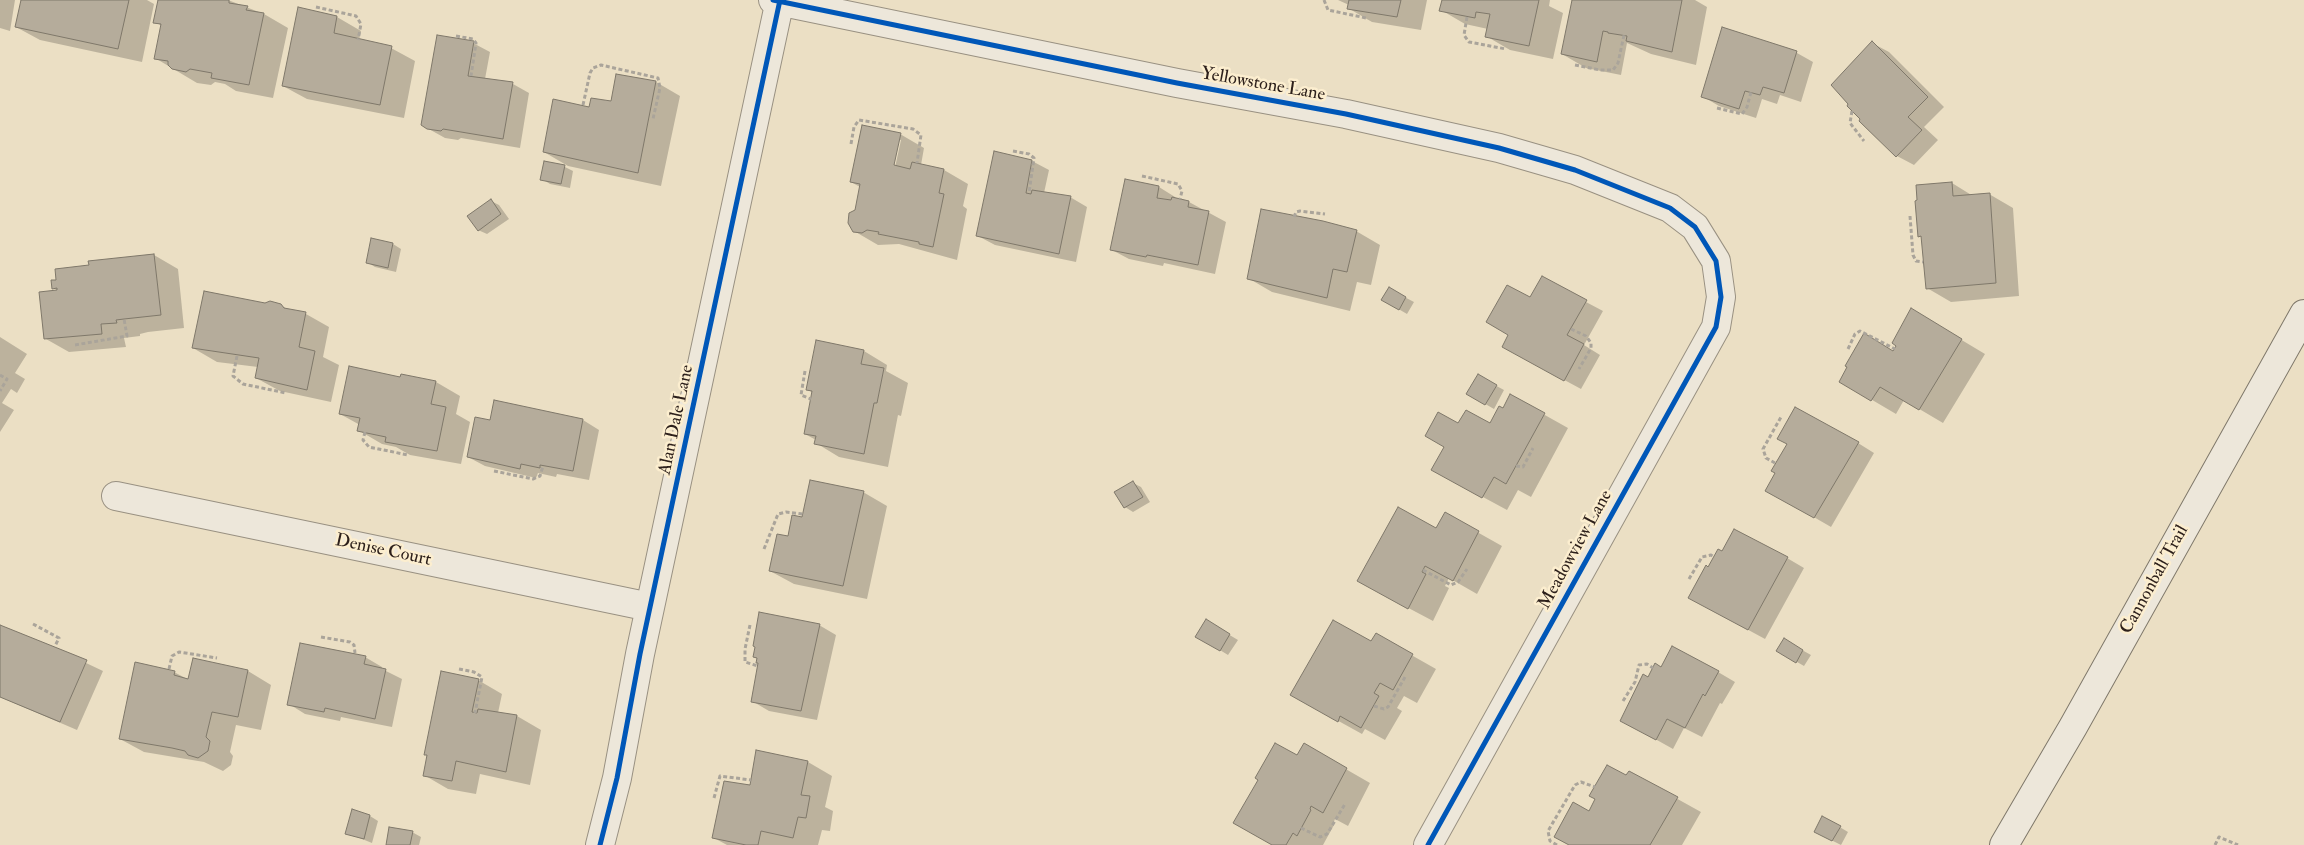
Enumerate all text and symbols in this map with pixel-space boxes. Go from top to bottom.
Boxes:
street label: Yellowstone Lane [1199,63,1327,107]
street label: Alan Dale Lane [655,363,699,477]
street label: Meadowview Lane [1534,487,1618,613]
street label: Cannonball Trail [2116,522,2194,638]
street label: Denise Court [333,530,433,572]

